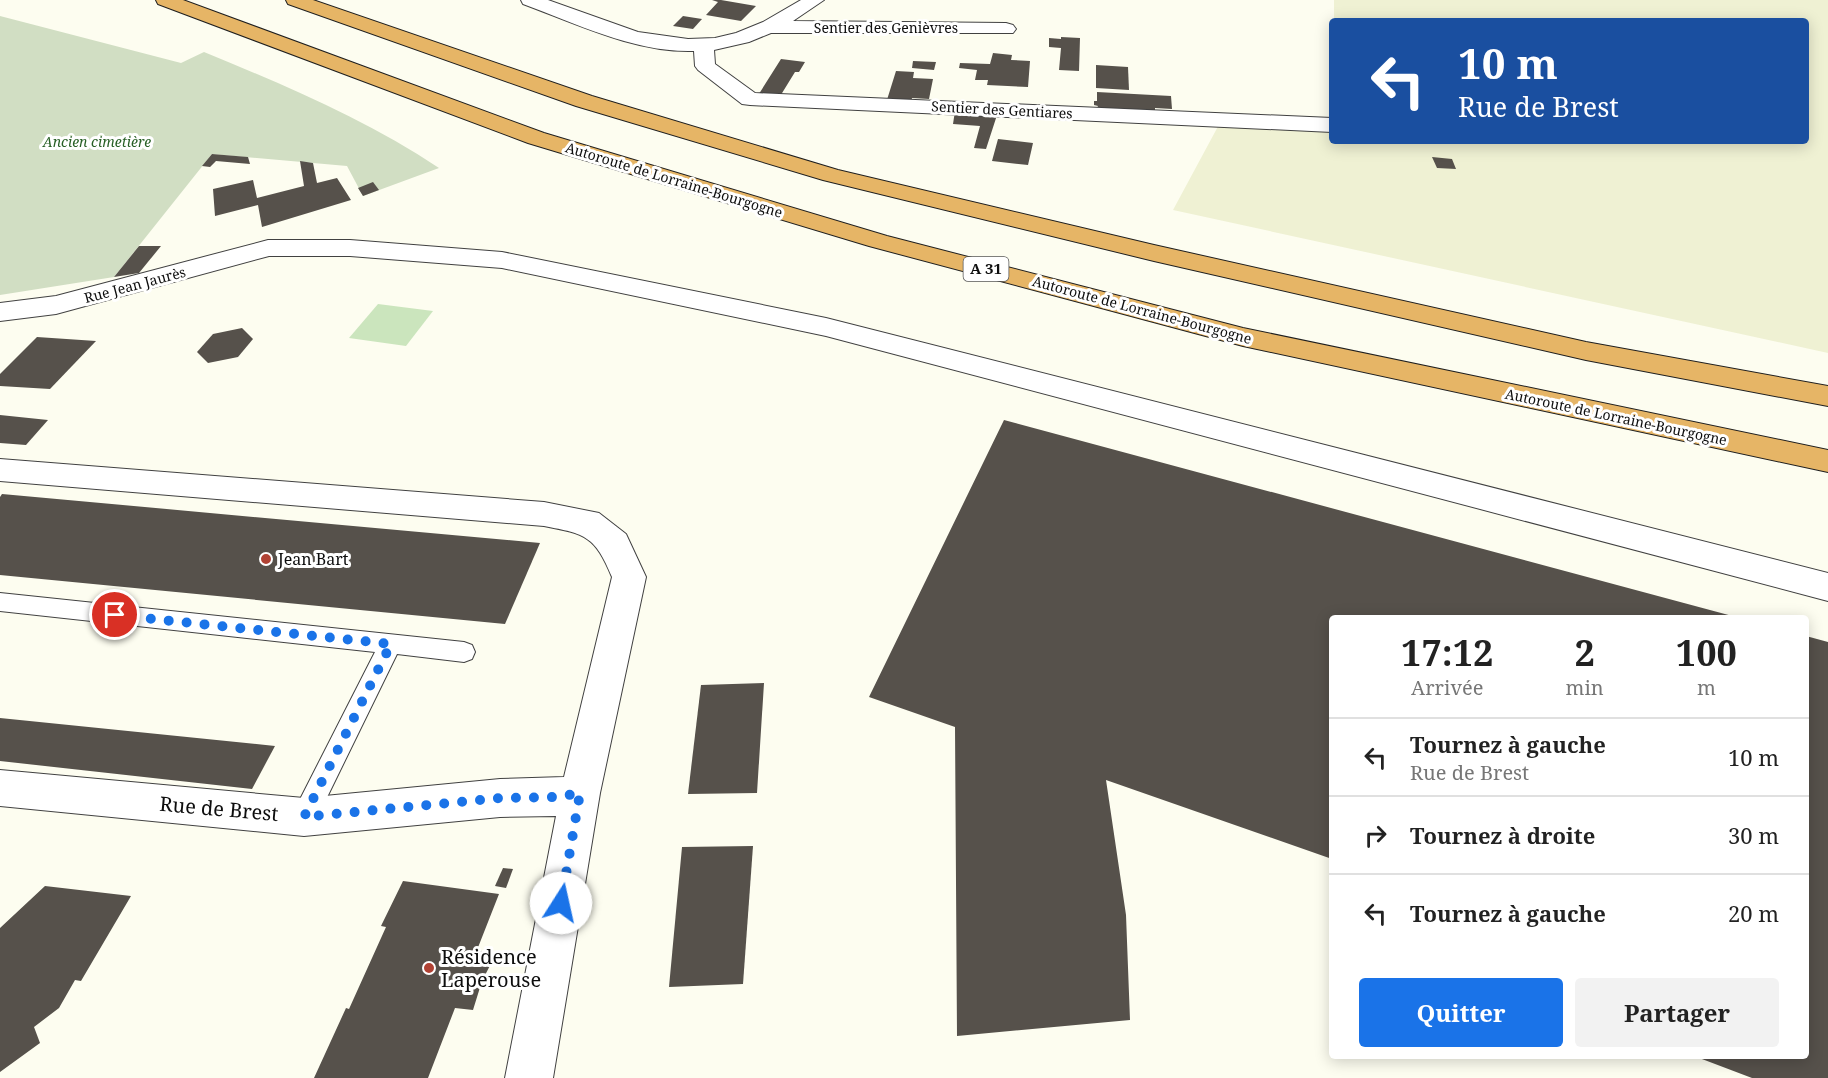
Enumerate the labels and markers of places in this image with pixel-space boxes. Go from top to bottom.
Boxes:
place label: Jean Bart [277,548,349,570]
marker: Jean Bart [259,552,273,566]
pin [89,589,140,640]
place label: Résidence Laperouse [441,943,541,993]
marker: Résidence Laperouse [422,961,436,975]

